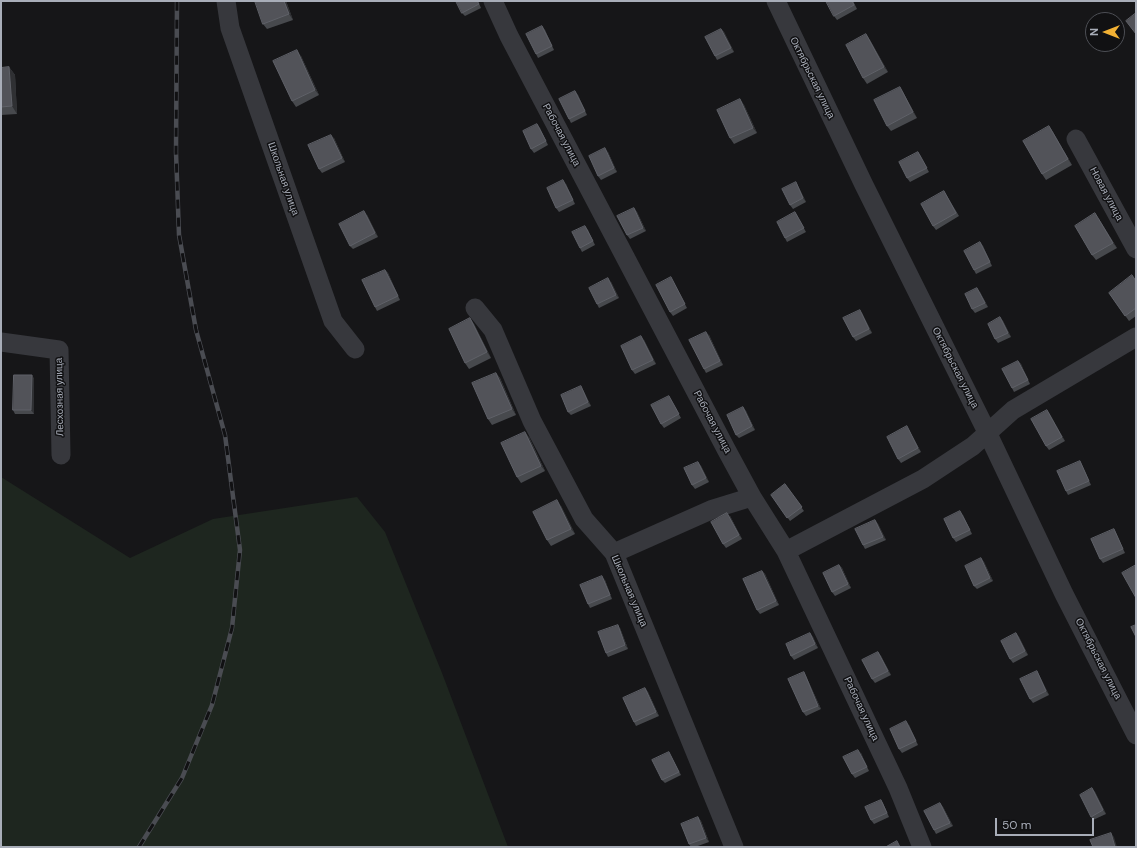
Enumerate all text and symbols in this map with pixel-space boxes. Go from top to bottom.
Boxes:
north arrow [1085,12,1125,52]
text: N [1087,28,1101,36]
street label: Октябрьская улица [787,35,837,121]
street label: Рабочая улица [539,102,583,168]
street label: Школьная улица [265,141,301,217]
street label: Новая улица [1087,165,1125,223]
street label: Октябрьская улица [929,325,981,411]
street label: Лесхозная улица [53,358,67,436]
street label: Рабочая улица [690,389,734,455]
street label: Школьная улица [608,553,650,629]
street label: Октябрьская улица [1072,616,1124,702]
street label: Рабочая улица [841,675,881,743]
scale bar [997,810,1096,836]
text: 50 m [1002,817,1031,833]

